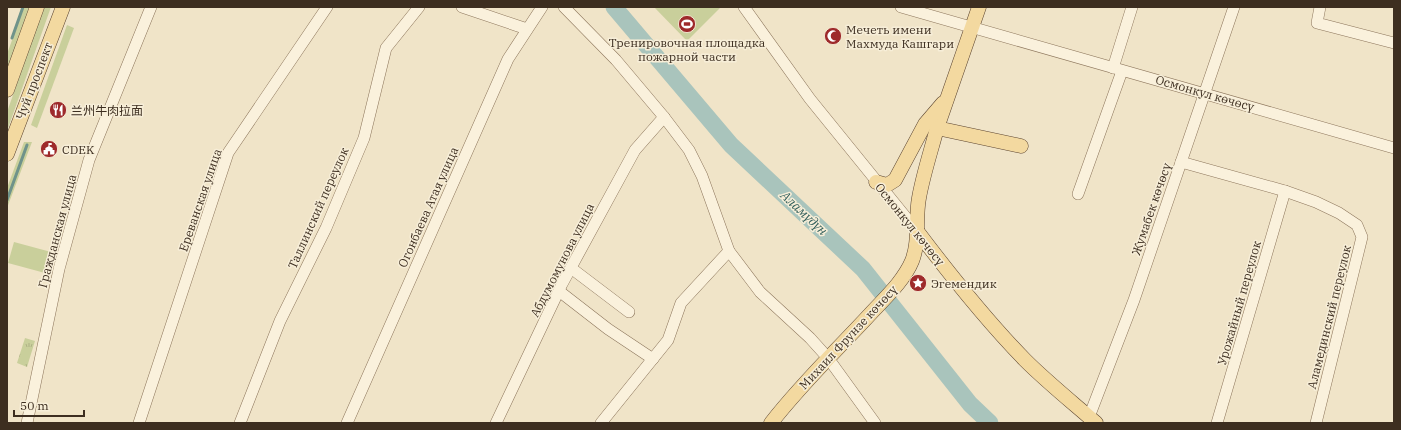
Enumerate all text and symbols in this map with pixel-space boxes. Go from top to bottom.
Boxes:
sports icon: Тренировочная площадка пожарной части [677,14,697,34]
place label: Мечеть имени Махмуда Кашгари [846,22,954,51]
mosque icon: Мечеть имени Махмуда Кашгари [823,26,843,46]
place label: Тренировочная площадка пожарной части [609,35,766,64]
street label: Чуй проспект [12,40,56,122]
street label: Осмонкул көчөсү [1154,72,1257,114]
restaurant icon: 兰州牛肉拉面 [48,100,68,120]
place label: 兰州牛肉拉面 [71,103,143,118]
public building icon: CDEK [39,139,59,159]
place label: CDEK [62,142,95,157]
street label: Огонбаева Атая улица [395,144,462,270]
street label: Таллинский переулок [284,145,352,271]
street label: Ереванская улица [175,146,225,253]
street label: Жумабек көчөсү [1128,160,1174,257]
street label: Гражданская улица [35,172,80,289]
street label: Осмонкул көчөсү [872,180,948,269]
water label: Аламүдүн [776,186,832,239]
street label: Абдумомунова улица [527,200,597,319]
street label: Урожайный переулок [1214,239,1264,367]
street label: Аламединский переулок [1304,244,1354,390]
place icon: Эгемендик [908,273,928,293]
place label: Эгемендик [931,276,997,291]
street label: Михаил Фрунзе көчөсү [796,281,901,392]
scale bar [14,392,84,418]
text: 50 m [20,398,49,413]

